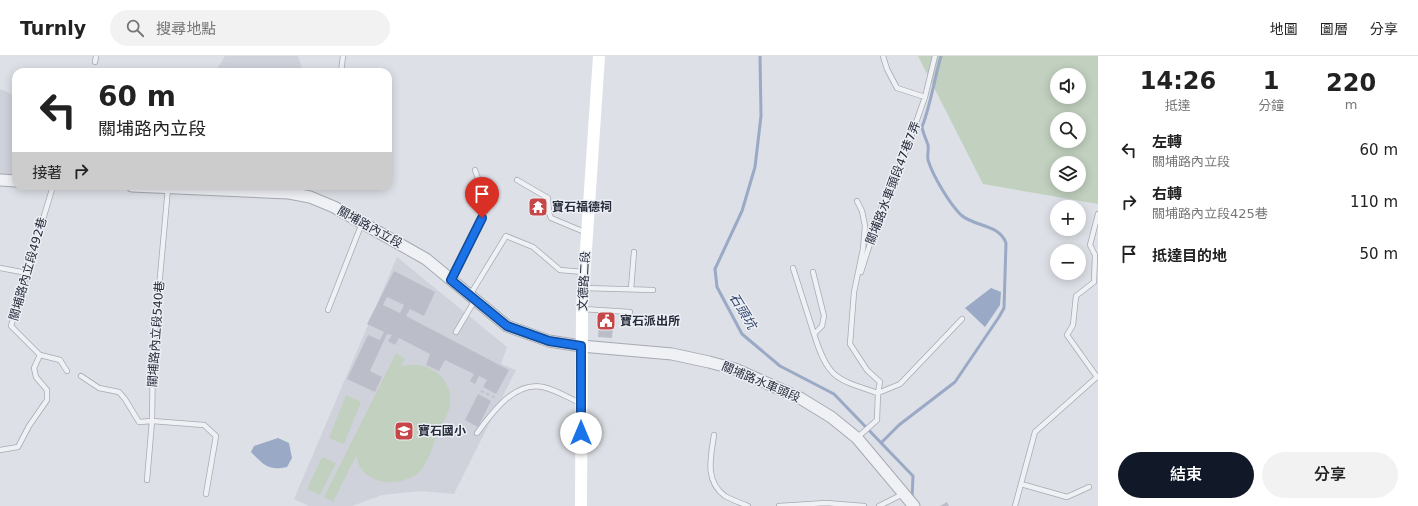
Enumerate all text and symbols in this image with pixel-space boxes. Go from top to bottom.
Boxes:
search box [110,10,390,46]
text: Turnly [20,17,86,39]
icon: search [124,17,146,39]
text: 搜尋地點 [156,20,216,38]
text: 地圖 [1270,21,1298,37]
text: 圖層 [1320,21,1348,37]
text: 分享 [1370,21,1398,37]
text: 14:26 [1140,67,1216,95]
text: 1 [1263,67,1279,95]
map controls [1050,68,1086,280]
button: sound [1050,68,1086,104]
text: 220 [1326,69,1376,97]
text: 60 m [98,80,176,113]
icon: left [32,84,84,136]
text: m [1345,97,1357,112]
text: 抵達 [1165,98,1191,113]
text: 分鐘 [1258,98,1284,113]
button: search [1050,112,1086,148]
text: 關埔路內立段 [98,118,206,139]
street label: 關埔路水車頭段47巷7弄 [863,119,923,247]
text: 左轉 [1152,133,1182,151]
icon: left [1118,139,1140,161]
text: 60 m [1360,141,1398,159]
text: 關埔路內立段 [1152,154,1230,169]
button: layers [1050,156,1086,192]
icon: right [70,160,92,182]
text: 接著 [32,164,62,182]
pin [465,177,499,218]
icon: arrive [471,183,493,205]
text: 右轉 [1152,185,1182,203]
icon: right [1118,191,1140,213]
text: 110 m [1350,193,1398,211]
temple icon: 寶石福德祠 [527,196,549,218]
place label: 寶石福德祠 [552,200,612,214]
button: + [1050,200,1086,236]
street label: 關埔路內立段 [335,203,405,251]
text: 關埔路內立段425巷 [1152,206,1268,221]
street label: 關埔路內立段492巷 [7,216,49,322]
icon: arrive [1118,243,1140,265]
button: − [1050,244,1086,280]
text: 50 m [1360,245,1398,263]
text: 抵達目的地 [1152,247,1227,265]
street label: 文德路二段 [575,251,593,311]
street label: 關埔路內立段540巷 [145,280,167,388]
water label: 石頭坑 [727,290,760,333]
public building icon: 寶石派出所 [595,310,617,332]
place label: 寶石派出所 [620,314,680,328]
street label: 關埔路水車頭段 [720,359,802,405]
position arrow [560,412,602,454]
school or university icon: 寶石國小 [393,420,415,442]
place label: 寶石國小 [418,424,466,438]
button: 結束 [1118,452,1254,498]
button: 分享 [1262,452,1398,498]

